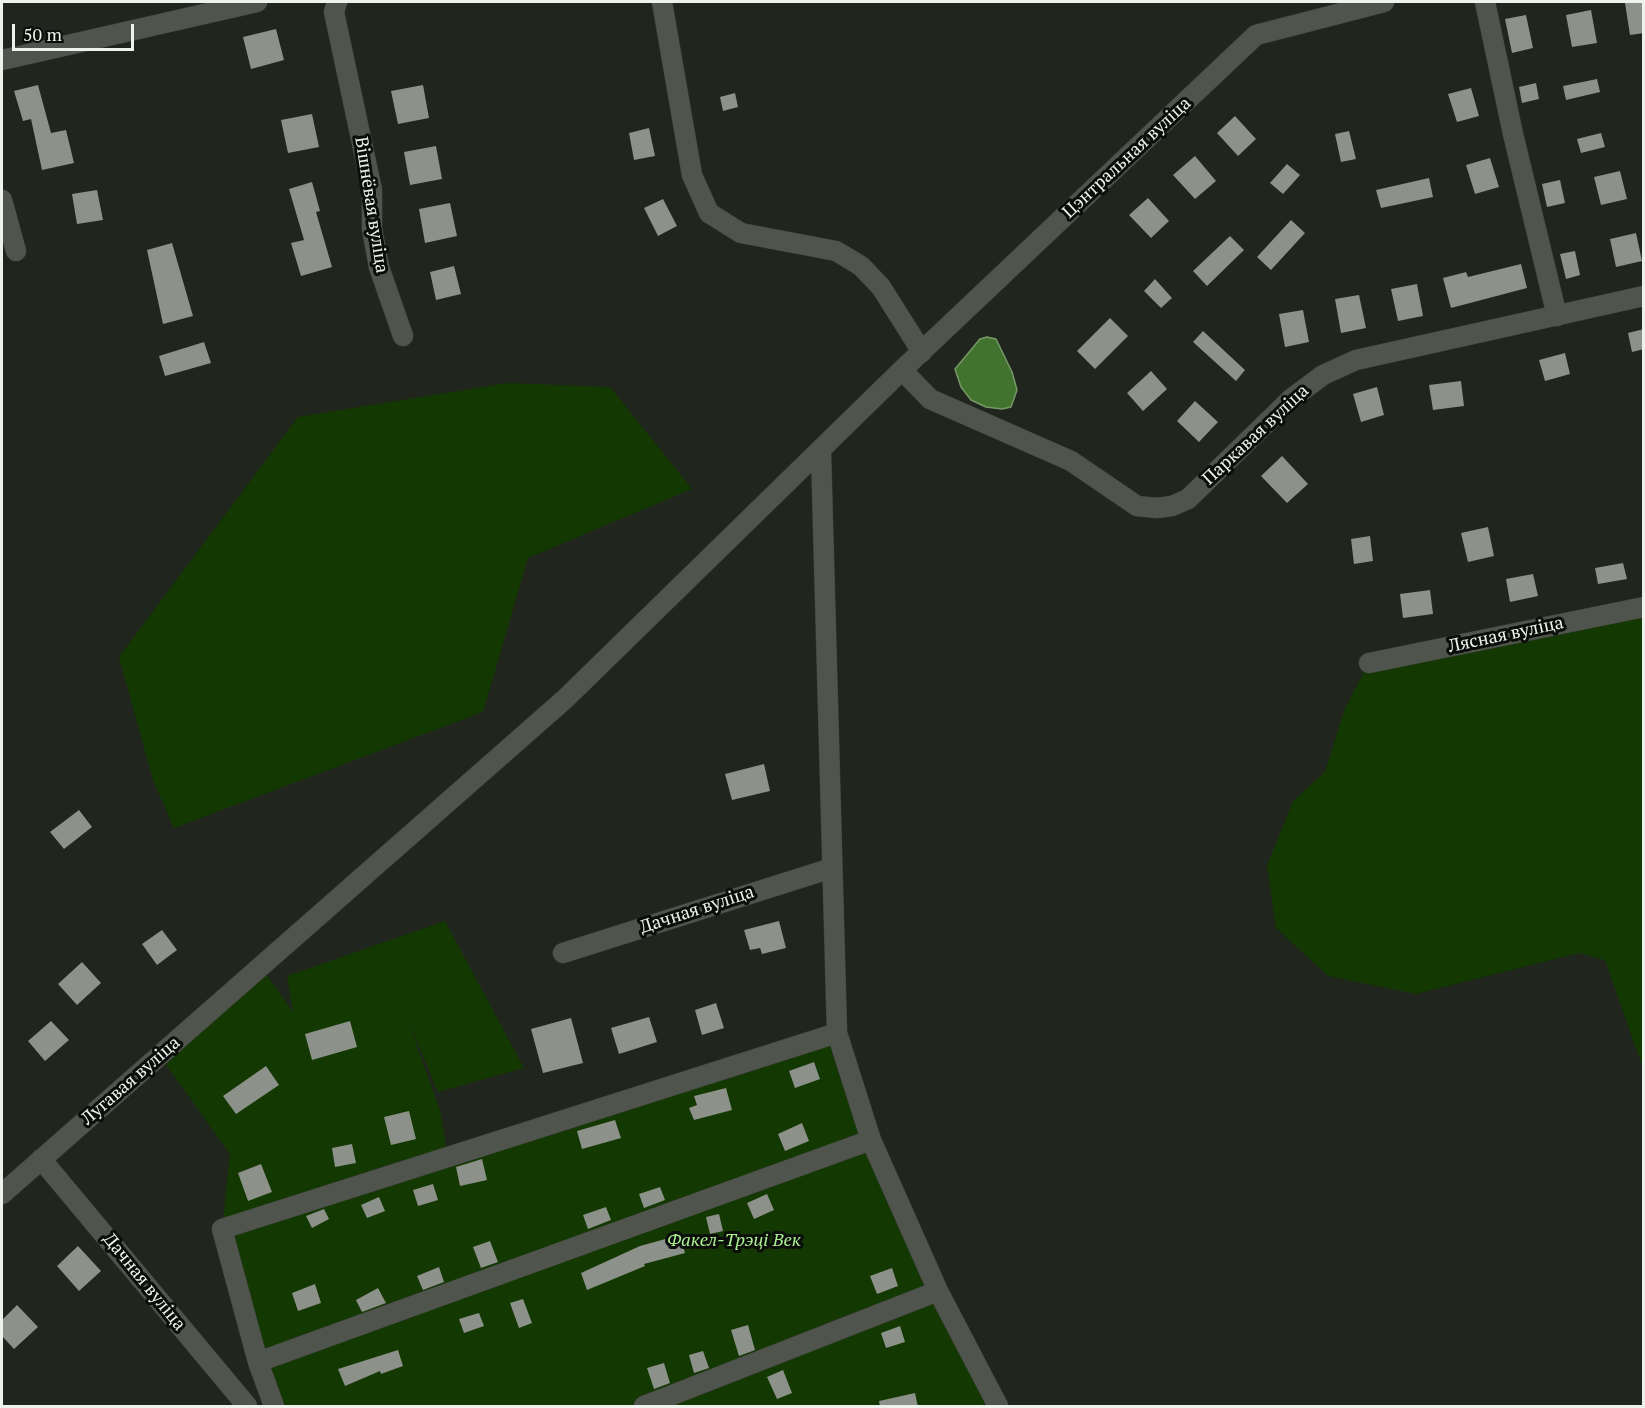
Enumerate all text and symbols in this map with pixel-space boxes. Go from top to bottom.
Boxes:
scale bar [15,12,136,50]
text: 50 m [23,22,62,46]
street label: Цэнтральная вуліца [1058,93,1196,223]
street label: Вішнёвая вуліца [350,135,392,275]
street label: Паркавая вуліца [1199,380,1313,490]
street label: Лясная вуліца [1446,612,1566,658]
street label: Дачная вуліца [637,881,757,939]
street label: Лугавая вуліца [77,1032,185,1130]
street label: Дачная вуліца [98,1229,190,1335]
park label: Факел-Трэці Век [667,1230,801,1252]

